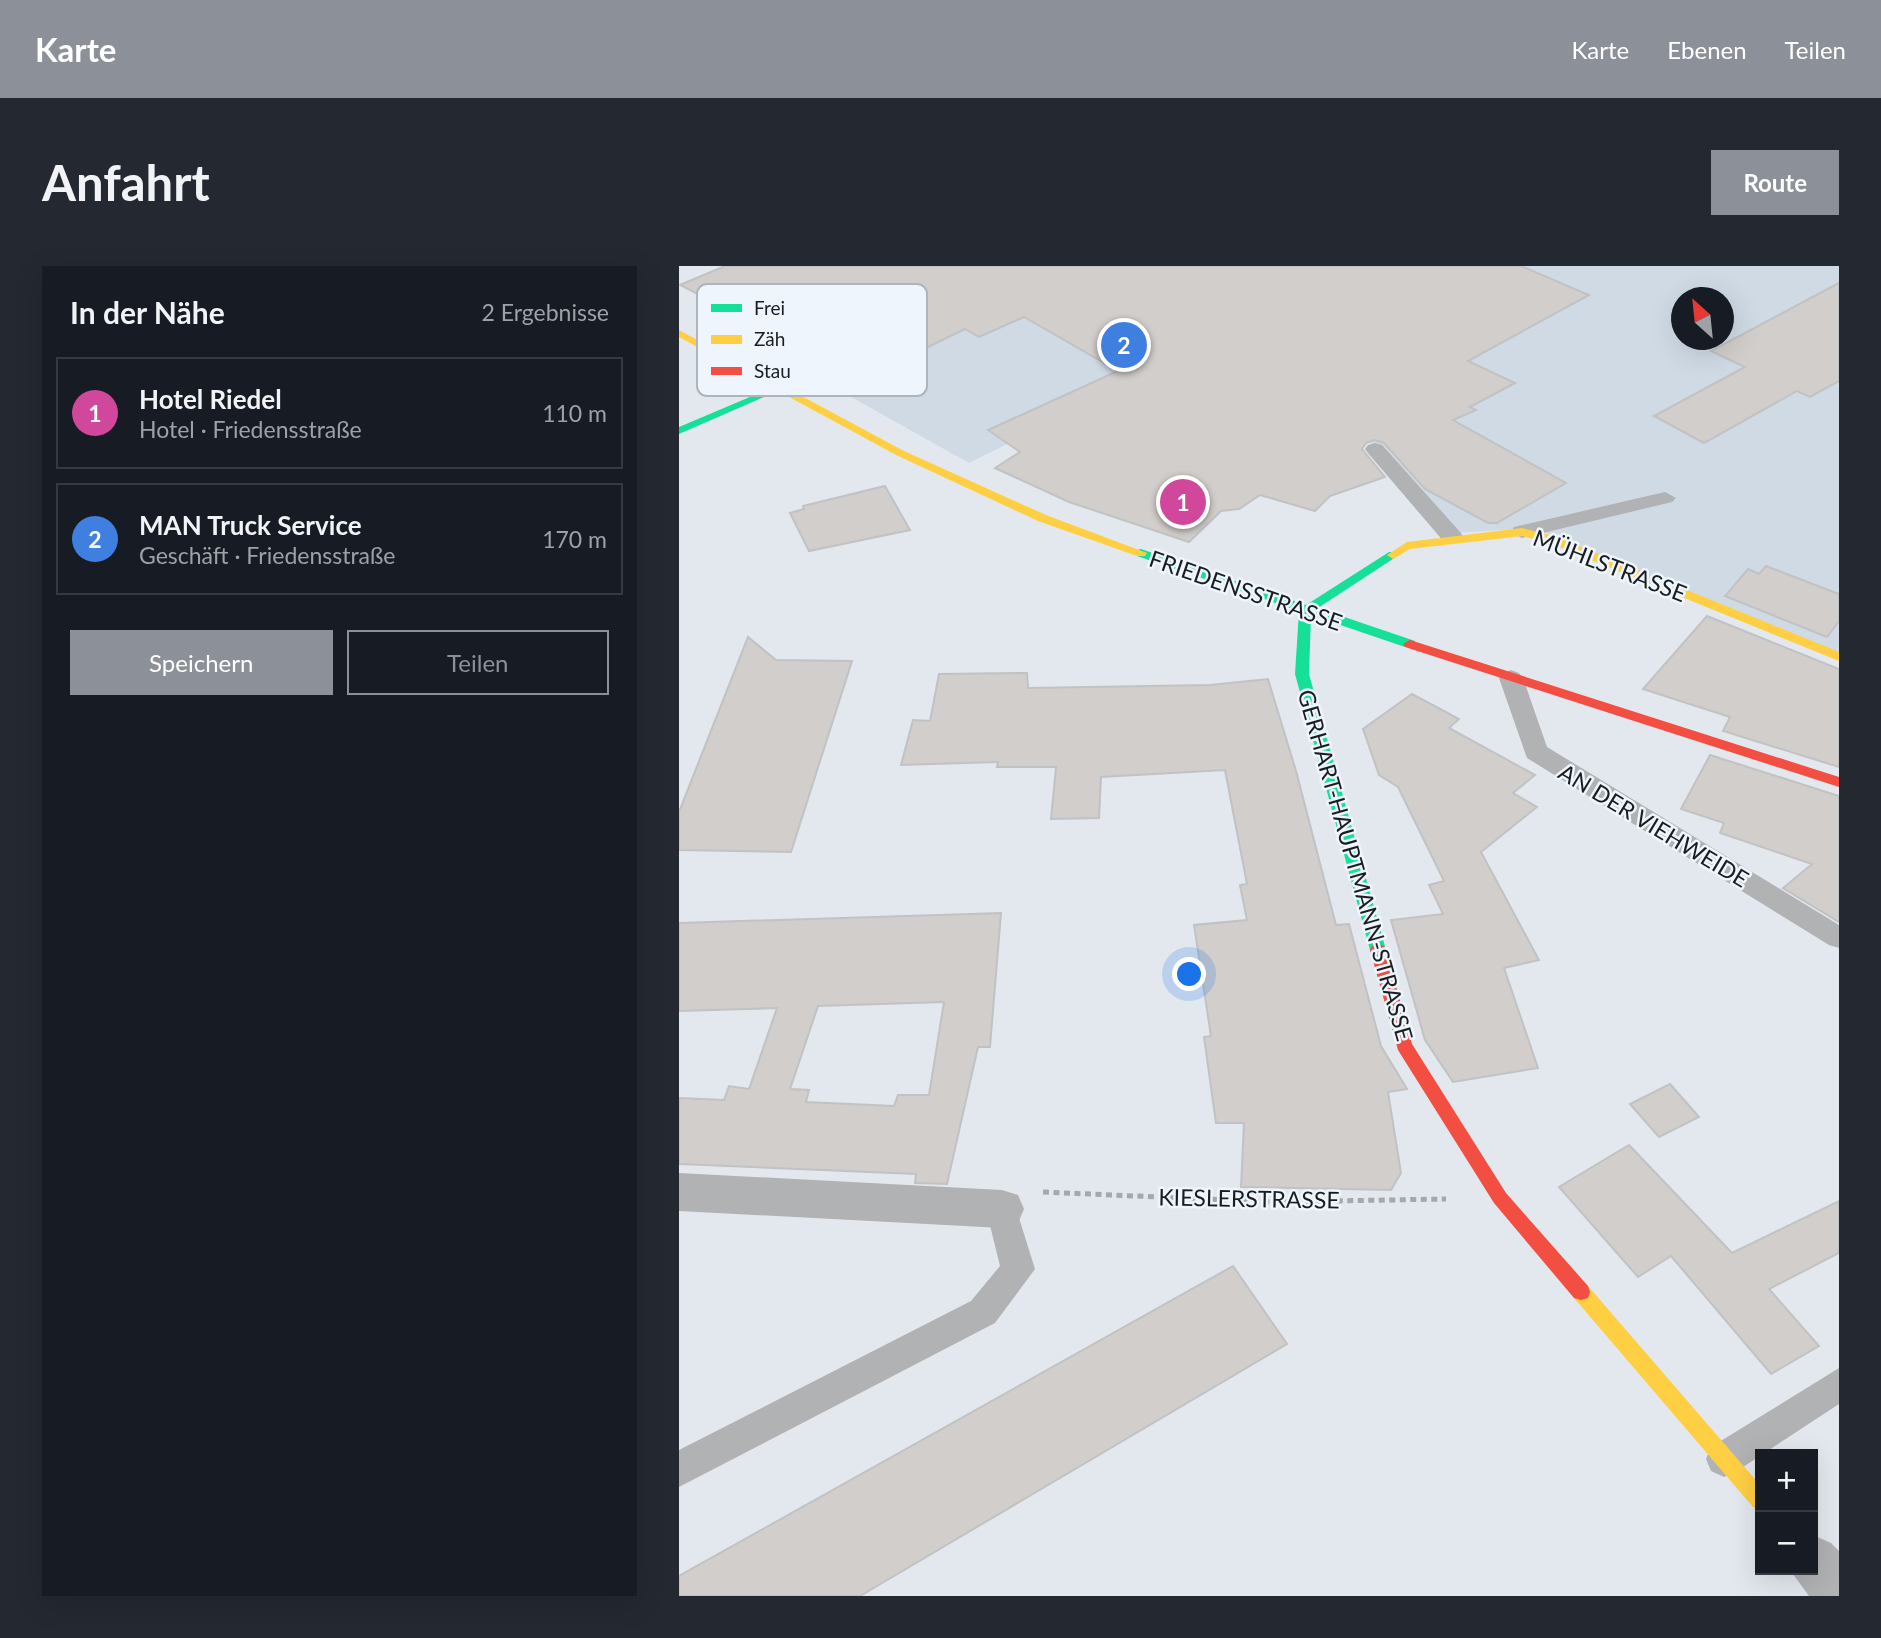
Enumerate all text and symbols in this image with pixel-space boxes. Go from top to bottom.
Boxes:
text: Karte [35,29,116,69]
text: Karte [1572,35,1629,64]
text: Ebenen [1667,35,1747,64]
text: Teilen [1785,35,1846,64]
button: Route [1711,150,1839,215]
text: Anfahrt [42,153,210,211]
legend [697,284,927,396]
north arrow [1671,287,1734,350]
text: In der Nähe [70,294,225,330]
text: Frei [754,296,785,319]
text: 2 Ergebnisse [481,298,609,326]
pin: 2 [1101,319,1147,371]
text: Zäh [754,327,785,350]
text: Stau [754,359,791,382]
text: Hotel Riedel [139,383,282,415]
text: 1 [88,399,102,427]
text: 110 m [542,399,607,427]
text: Hotel · Friedensstraße [139,415,362,443]
pin: 1 [1160,476,1206,528]
text: MAN Truck Service [139,509,362,541]
street label: MÜHLSTRASSE [1529,523,1691,607]
text: 2 [88,525,102,553]
text: 170 m [542,525,607,553]
text: Geschäft · Friedensstraße [139,541,396,569]
street label: FRIEDENSSTRASSE [1146,544,1346,636]
button: Speichern [70,630,333,695]
button: Teilen [347,630,609,695]
street label: GERHART-HAUPTMANN-STRASSE [1292,686,1420,1044]
street label: AN DER VIEHWEIDE [1554,757,1754,893]
your location [1172,957,1206,991]
street label: KIESLERSTRASSE [1158,1182,1340,1214]
map controls [1755,1449,1818,1575]
button: + [1755,1449,1818,1512]
button: − [1755,1512,1818,1575]

